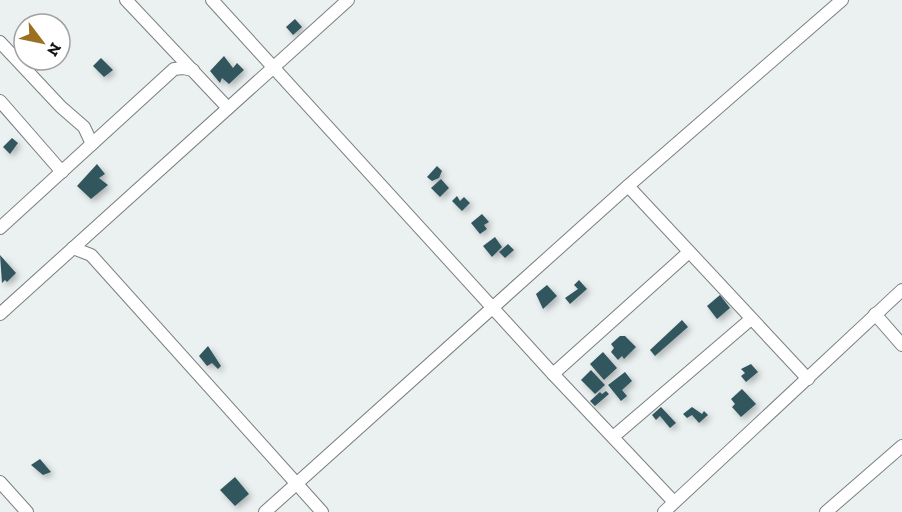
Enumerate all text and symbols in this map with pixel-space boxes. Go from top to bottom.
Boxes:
north arrow [12,12,72,72]
text: N [43,39,66,60]

